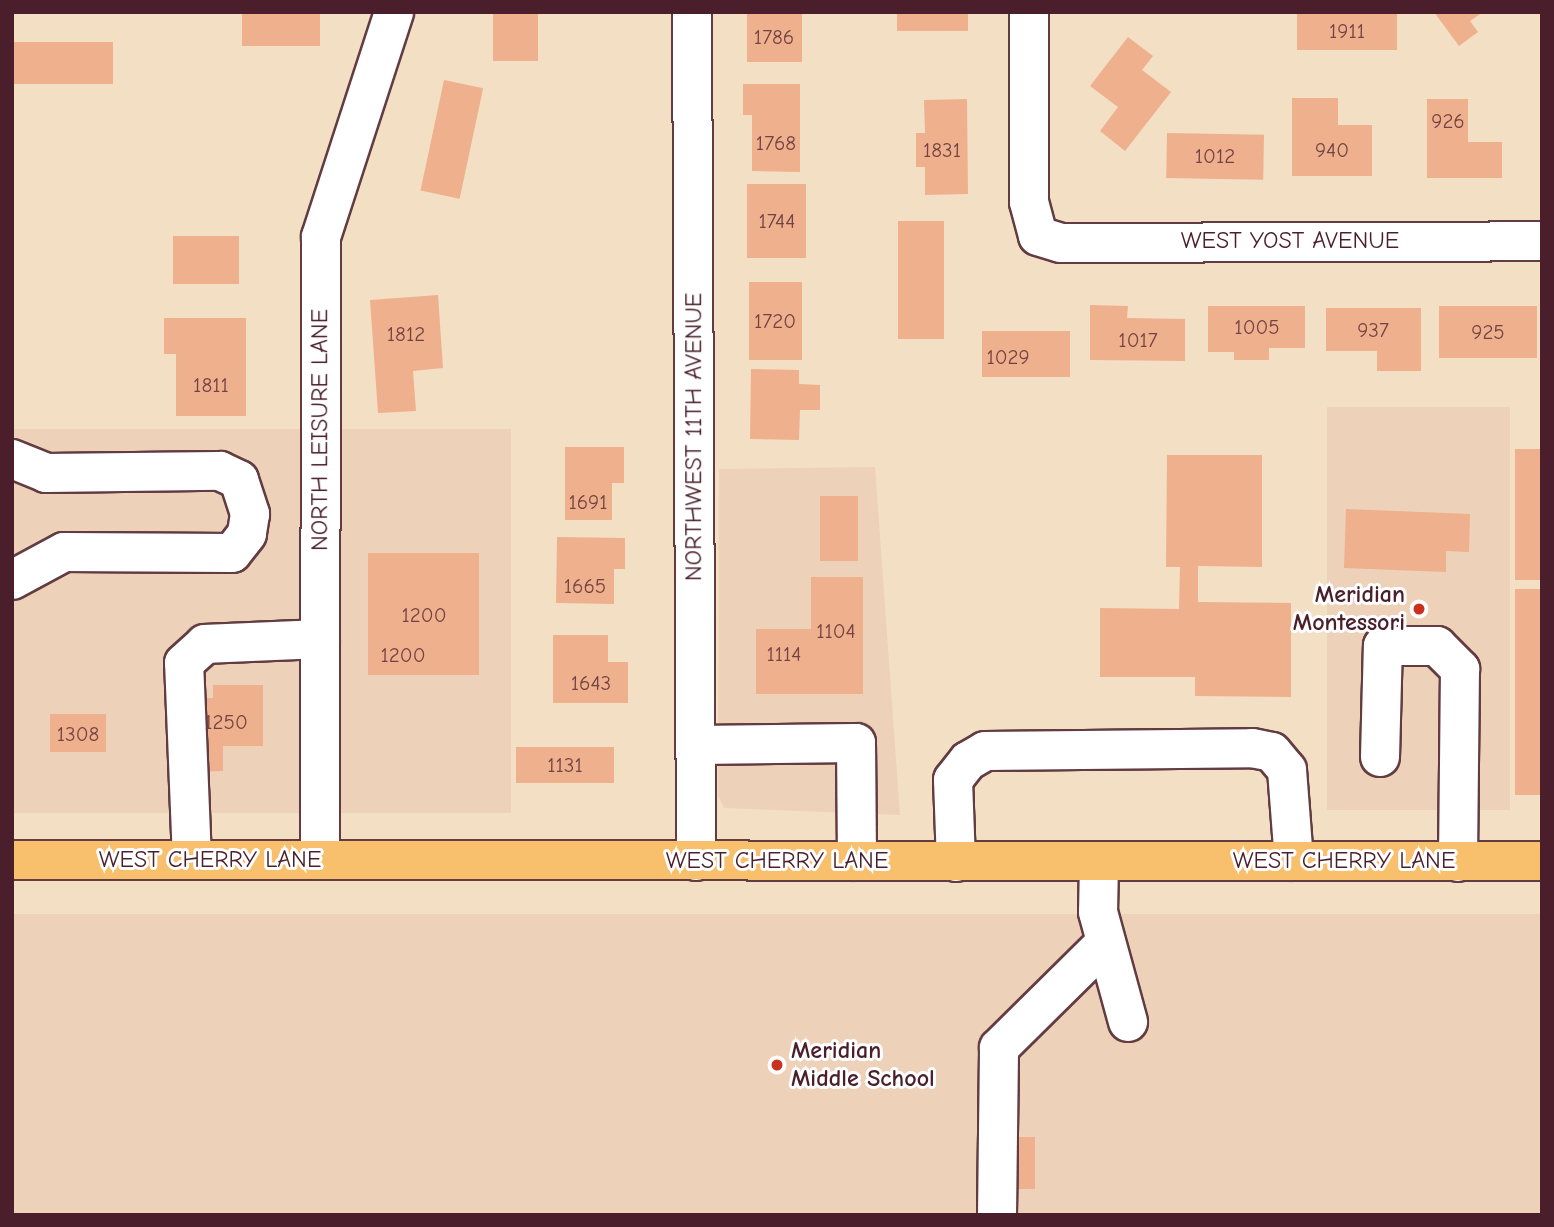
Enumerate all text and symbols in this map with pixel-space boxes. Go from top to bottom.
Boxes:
house number: 1911 [1329,18,1365,44]
house number: 1786 [754,24,794,50]
house number: 926 [1431,108,1465,134]
house number: 1768 [756,130,796,156]
house number: 1831 [923,137,961,163]
house number: 940 [1315,137,1349,163]
house number: 1012 [1195,143,1235,169]
house number: 1744 [759,208,795,234]
street label: WEST YOST AVENUE [1181,227,1399,255]
street label: NORTHWEST 11TH AVENUE [680,293,708,581]
house number: 1720 [754,308,796,334]
street label: NORTH LEISURE LANE [306,309,334,551]
house number: 1005 [1234,314,1280,340]
house number: 937 [1357,317,1389,343]
house number: 925 [1471,319,1505,345]
house number: 1812 [387,321,425,347]
house number: 1017 [1118,327,1158,353]
house number: 1029 [986,344,1030,370]
house number: 1811 [193,372,229,398]
house number: 1691 [568,489,608,515]
house number: 1665 [564,573,606,599]
place label: Meridian Montessori [1293,581,1405,637]
marker: Meridian Montessori [1411,601,1427,617]
house number: 1200 [402,602,446,628]
house number: 1104 [816,618,856,644]
house number: 1114 [766,641,802,667]
house number: 1200 [381,642,425,668]
house number: 1643 [571,670,611,696]
house number: 1250 [204,709,248,735]
house number: 1308 [57,721,99,747]
house number: 1131 [547,752,583,778]
street label: WEST CHERRY LANE [99,846,321,874]
street label: WEST CHERRY LANE [666,847,888,875]
street label: WEST CHERRY LANE [1233,847,1455,875]
place label: Meridian Middle School [791,1037,935,1093]
marker: Meridian Middle School [769,1057,785,1073]

